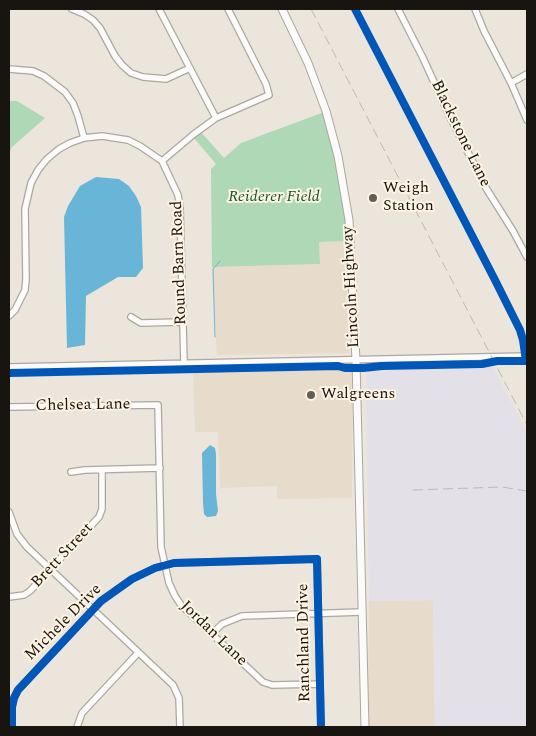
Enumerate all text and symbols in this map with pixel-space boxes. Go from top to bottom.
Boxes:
street label: Blackstone Lane [426,78,494,190]
place label: Weigh Station [383,179,434,217]
park label: Reiderer Field [228,188,320,208]
marker: Weigh Station [367,192,379,204]
street label: Round Barn Road [168,200,192,326]
street label: Lincoln Highway [339,226,365,348]
place label: Walgreens [321,385,395,405]
marker: Walgreens [305,389,317,401]
street label: Chelsea Lane [35,396,131,416]
street label: Brett Street [28,519,98,593]
street label: Michele Drive [22,581,106,665]
street label: Ranchland Drive [294,583,316,703]
street label: Jordan Lane [175,597,251,671]

